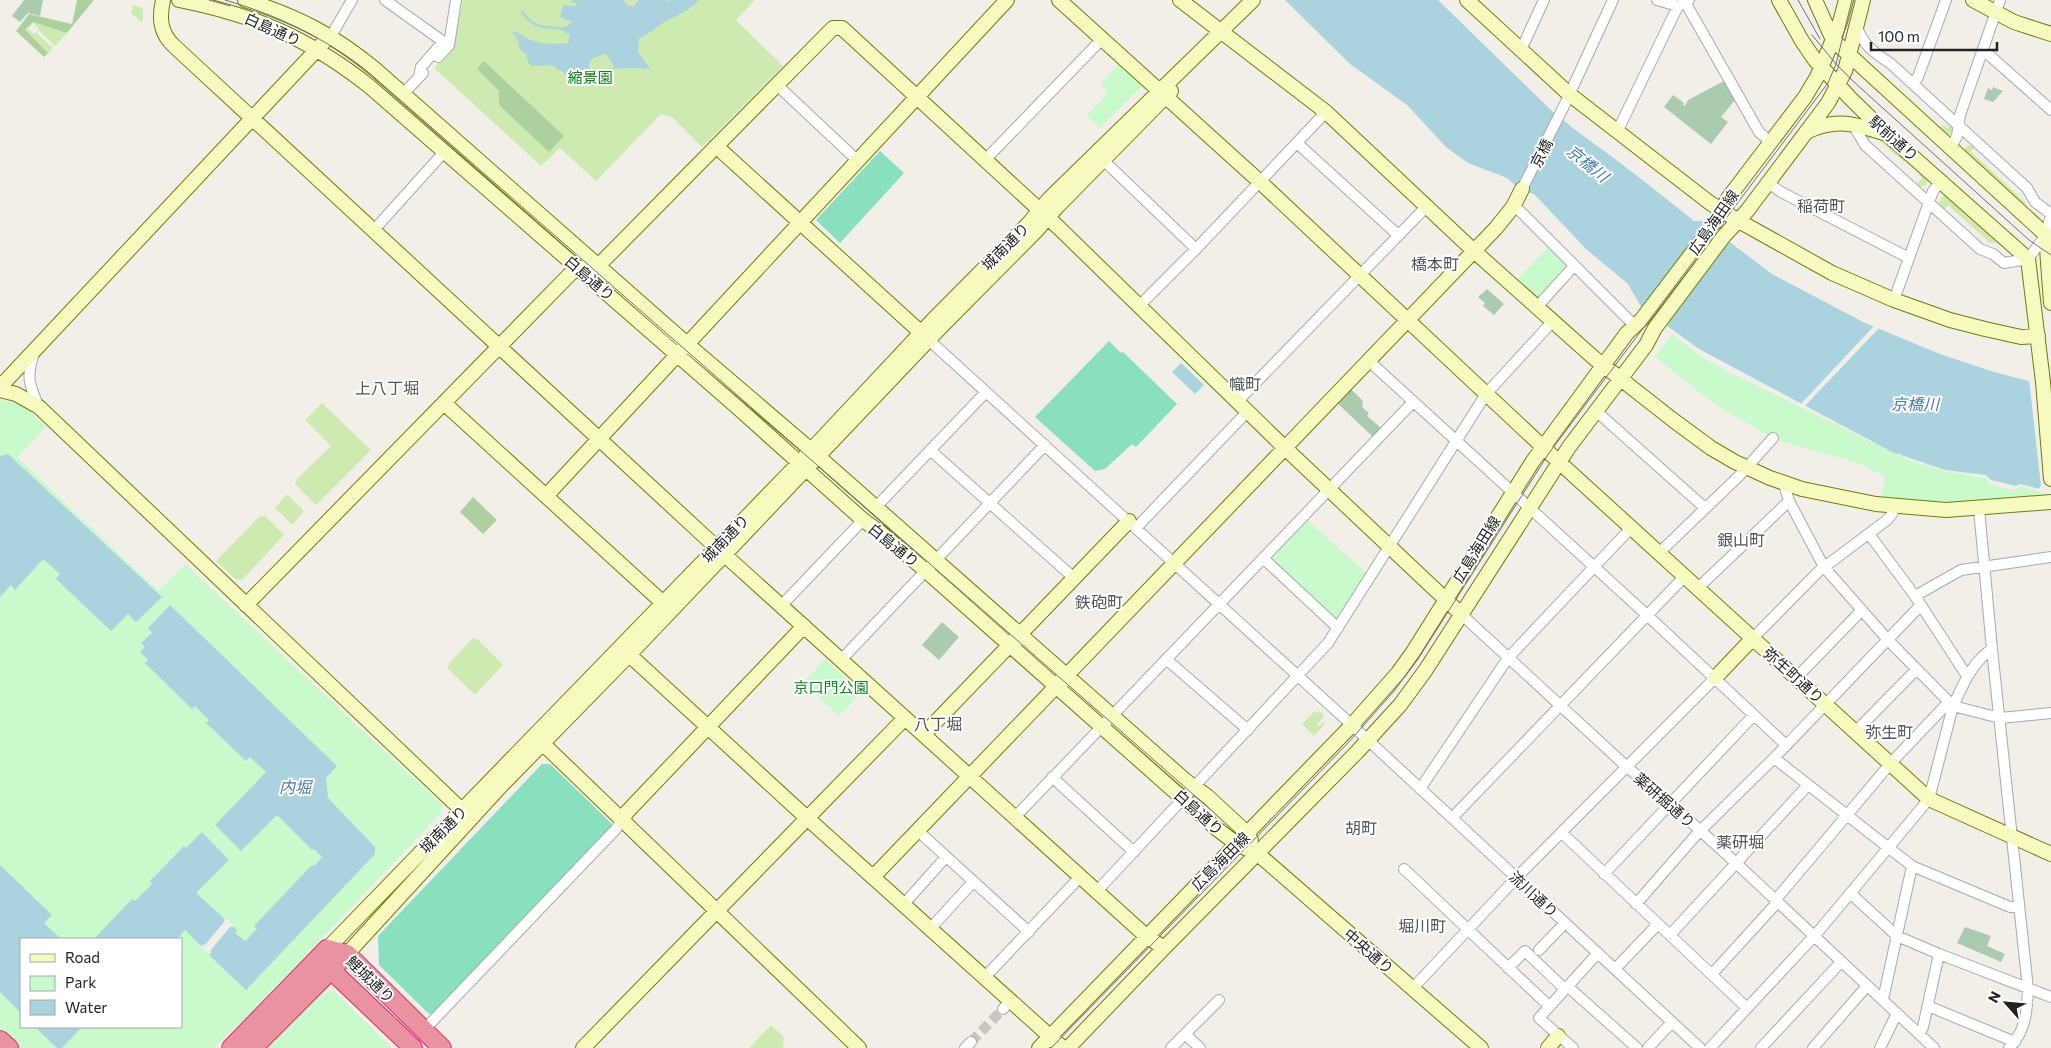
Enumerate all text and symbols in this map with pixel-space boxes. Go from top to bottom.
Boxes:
street label: 白島通り [242,9,304,49]
scale bar [1871,20,1997,52]
text: 100 m [1878,27,1920,45]
park label: 縮景園 [567,68,613,86]
street label: 駅前通り [1866,111,1922,165]
street label: 京橋 [1526,136,1556,170]
water label: 京橋川 [1563,141,1614,187]
street label: 広島海田線 [1684,186,1742,258]
district label: 稲荷町 [1797,196,1845,215]
street label: 城南通り [977,218,1033,274]
street label: 白島通り [561,252,619,304]
district label: 橋本町 [1411,254,1459,273]
district label: 幟町 [1229,374,1261,393]
district label: 上八丁堀 [355,378,419,397]
water label: 京橋川 [1891,394,1941,413]
street label: 城南通り [698,510,752,566]
street label: 広島海田線 [1448,512,1504,586]
street label: 白島通り [865,519,923,571]
district label: 銀山町 [1717,530,1765,549]
district label: 鉄砲町 [1075,592,1123,611]
street label: 弥生町通り [1760,643,1828,707]
park label: 京口門公園 [793,678,869,696]
district label: 八丁堀 [914,714,962,733]
district label: 弥生町 [1865,722,1913,741]
street label: 薬研掘通り [1631,769,1699,831]
water label: 内堀 [279,777,314,796]
street label: 白島通り [1171,785,1227,839]
street label: 城南通り [415,801,471,857]
district label: 胡町 [1345,818,1377,837]
street label: 広島海田線 [1187,828,1253,894]
district label: 薬研堀 [1716,832,1764,851]
street label: 流川通り [1506,867,1562,921]
district label: 堀川町 [1398,916,1446,935]
street label: 中央通り [1340,925,1398,977]
legend [20,938,182,1028]
text: Road [65,948,100,966]
street label: 鯉城通り [343,952,399,1006]
text: Park [65,973,96,991]
north arrow [1981,978,2031,1028]
text: N [1984,988,2004,1005]
text: Water [65,998,107,1016]

